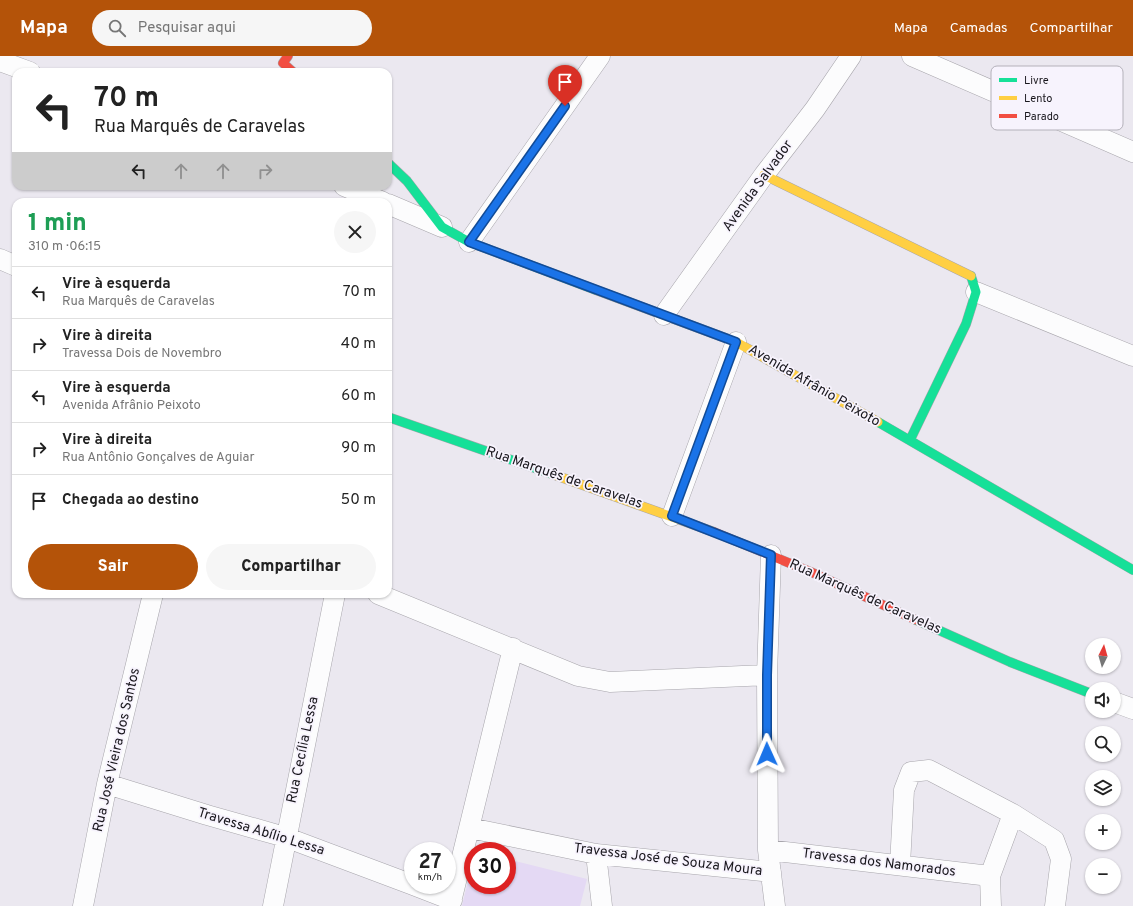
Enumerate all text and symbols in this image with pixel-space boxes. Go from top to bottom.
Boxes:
search box [92,10,372,46]
text: Mapa [20,16,68,40]
icon: search [106,17,128,39]
text: Pesquisar aqui [138,19,236,38]
text: Mapa [894,20,928,37]
text: Camadas [950,20,1008,37]
text: Compartilhar [1030,20,1113,37]
pin [548,65,582,106]
legend [991,66,1123,130]
icon: arrive [554,71,576,93]
text: Livre [1024,74,1049,88]
text: 70 m [94,81,159,117]
icon: left [28,84,80,136]
text: Lento [1024,92,1052,106]
text: Parado [1024,110,1059,124]
text: Rua Marquês de Caravelas [94,116,306,139]
street label: Avenida Salvador [719,137,797,235]
icon: left [128,160,150,182]
icon: ahead [170,160,192,182]
icon: ahead [212,160,234,182]
icon: right [254,160,276,182]
text: 1 min [28,209,87,239]
button: close [334,211,376,253]
text: 310 m · 06:15 [28,239,101,255]
text: Vire à esquerda [62,275,171,294]
icon: left [28,282,50,304]
text: 70 m [343,283,376,302]
text: Rua Marquês de Caravelas [62,294,215,310]
text: Vire à direita [62,327,152,346]
icon: right [28,334,50,356]
text: 40 m [341,335,376,354]
street label: Avenida Afrânio Peixoto [745,341,883,431]
text: Travessa Dois de Novembro [62,346,222,362]
text: Vire à esquerda [62,379,171,398]
icon: left [28,386,50,408]
text: 60 m [341,387,376,406]
text: Avenida Afrânio Peixoto [62,398,201,414]
text: Vire à direita [62,431,152,450]
icon: right [28,438,50,460]
text: 90 m [341,439,376,458]
street label: Rua Marquês de Caravelas [483,443,645,513]
text: Rua Antônio Gonçalves de Aguiar [62,450,255,466]
icon: arrive [28,490,50,512]
text: Chegada ao destino [62,491,199,510]
text: 50 m [341,491,376,510]
button: Sair [28,544,198,590]
button: Compartilhar [206,544,376,590]
street label: Rua Marquês de Caravelas [786,556,944,638]
north arrow [1085,638,1121,674]
map controls [1085,638,1121,894]
street label: Rua José Vieira dos Santos [90,666,144,834]
button: sound [1085,682,1121,718]
street label: Rua Cecília Lessa [283,695,323,805]
button: search [1085,726,1121,762]
position arrow [746,733,788,775]
button: layers [1085,770,1121,806]
street label: Travessa Abílio Lessa [195,805,327,859]
button: + [1085,814,1121,850]
street label: Travessa José de Souza Moura [573,840,763,880]
speed limit sign: 30 [464,842,516,894]
street label: Travessa dos Namorados [801,845,957,881]
text: 27 [419,850,441,876]
button: − [1085,858,1121,894]
text: km/h [418,871,442,884]

